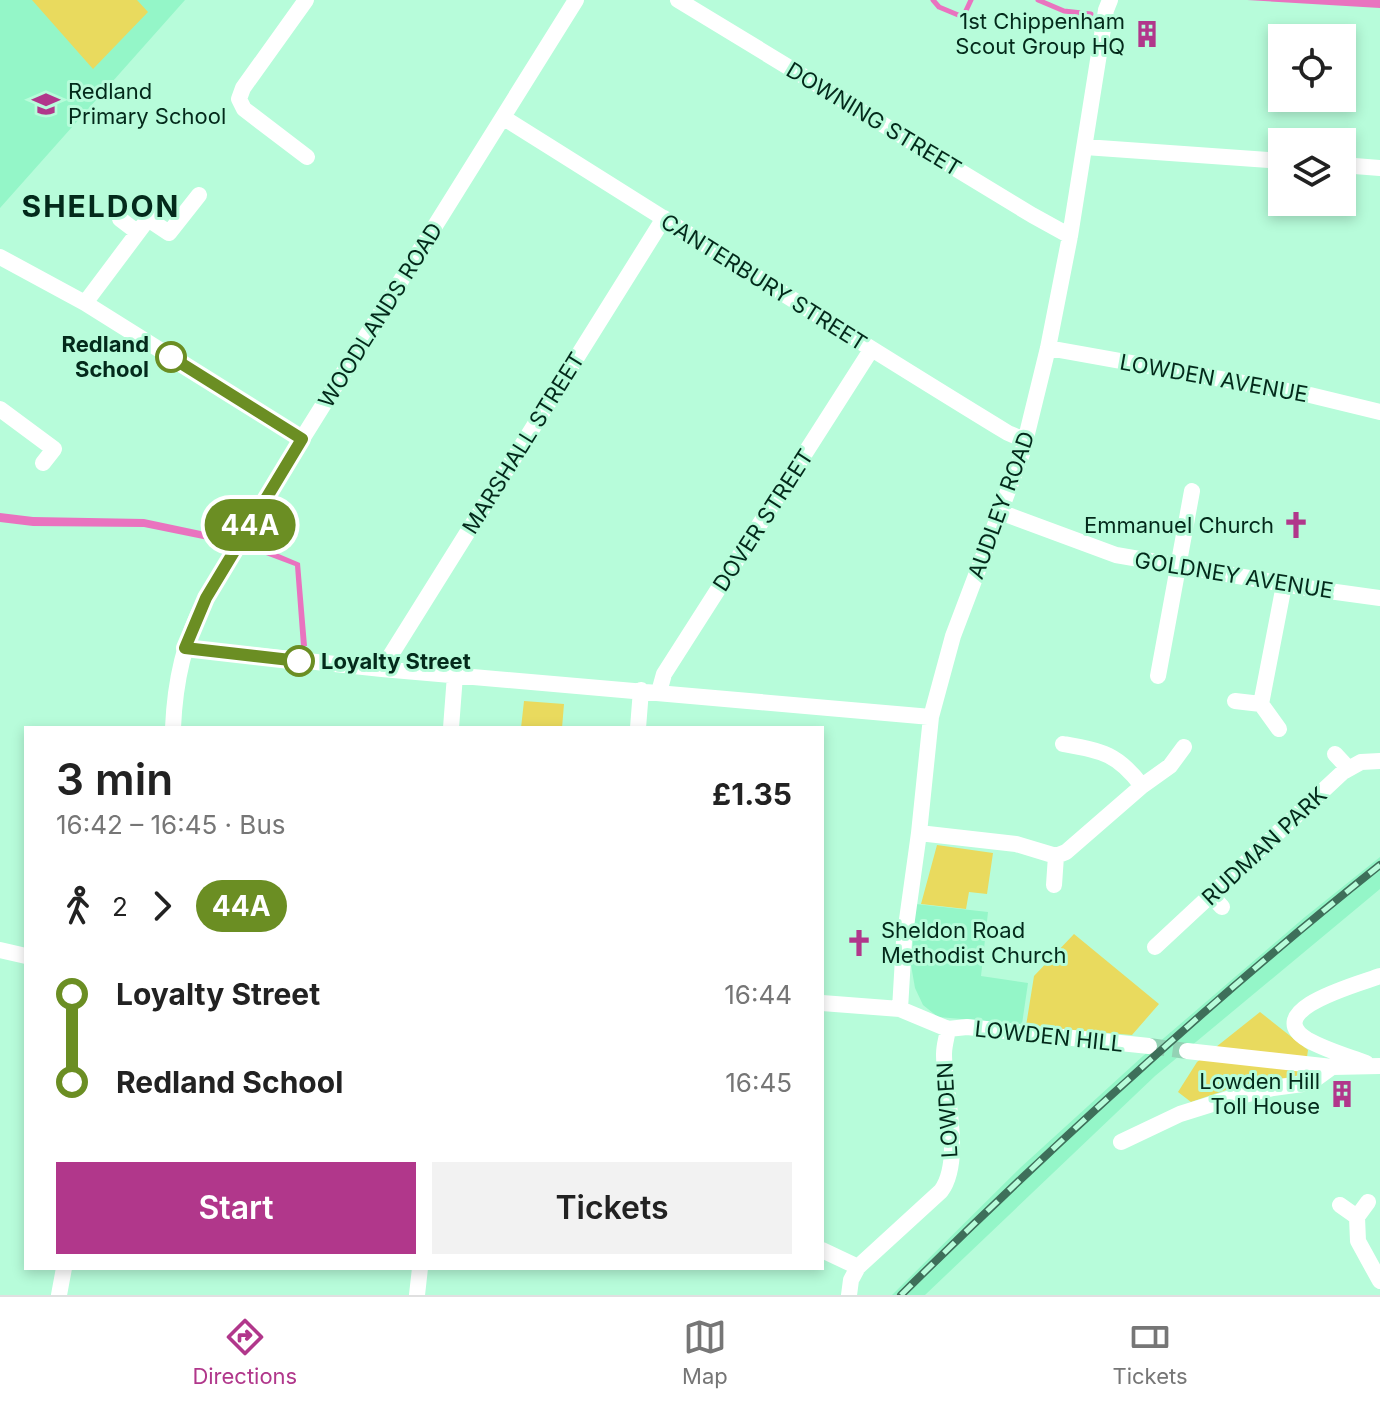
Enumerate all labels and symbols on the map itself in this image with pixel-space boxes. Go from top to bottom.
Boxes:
place label: 1st Chippenham Scout Group HQ [955,8,1125,59]
building icon: 1st Chippenham Scout Group HQ [1132,19,1162,49]
street label: DOWNING STREET [782,57,966,181]
place label: Redland Primary School [68,78,226,129]
school or university icon: Redland Primary School [31,89,61,119]
district label: SHELDON [22,188,180,224]
street label: CANTERBURY STREET [656,208,872,356]
street label: WOODLANDS ROAD [313,218,447,412]
place label: Redland School [62,331,149,382]
marker: Redland School [156,342,186,372]
street label: MARSHALL STREET [457,347,589,539]
street label: LOWDEN AVENUE [1118,349,1310,407]
street label: AUDLEY ROAD [962,428,1040,582]
street label: DOVER STREET [707,444,819,596]
line badge: 44A [204,499,296,551]
church icon: Emmanuel Church [1281,510,1311,540]
place label: Emmanuel Church [1084,512,1274,538]
street label: GOLDNEY AVENUE [1133,546,1335,604]
marker: Loyalty Street [284,646,314,676]
place label: Loyalty Street [321,648,471,674]
street label: RUDMAN PARK [1196,782,1332,910]
place label: Sheldon Road Methodist Church [881,917,1066,968]
church icon: Sheldon Road Methodist Church [844,928,874,958]
street label: LOWDEN HILL [973,1015,1125,1057]
street label: LOWDEN [932,1061,962,1159]
place label: Lowden Hill Toll House [1199,1068,1320,1119]
building icon: Lowden Hill Toll House [1327,1079,1357,1109]

